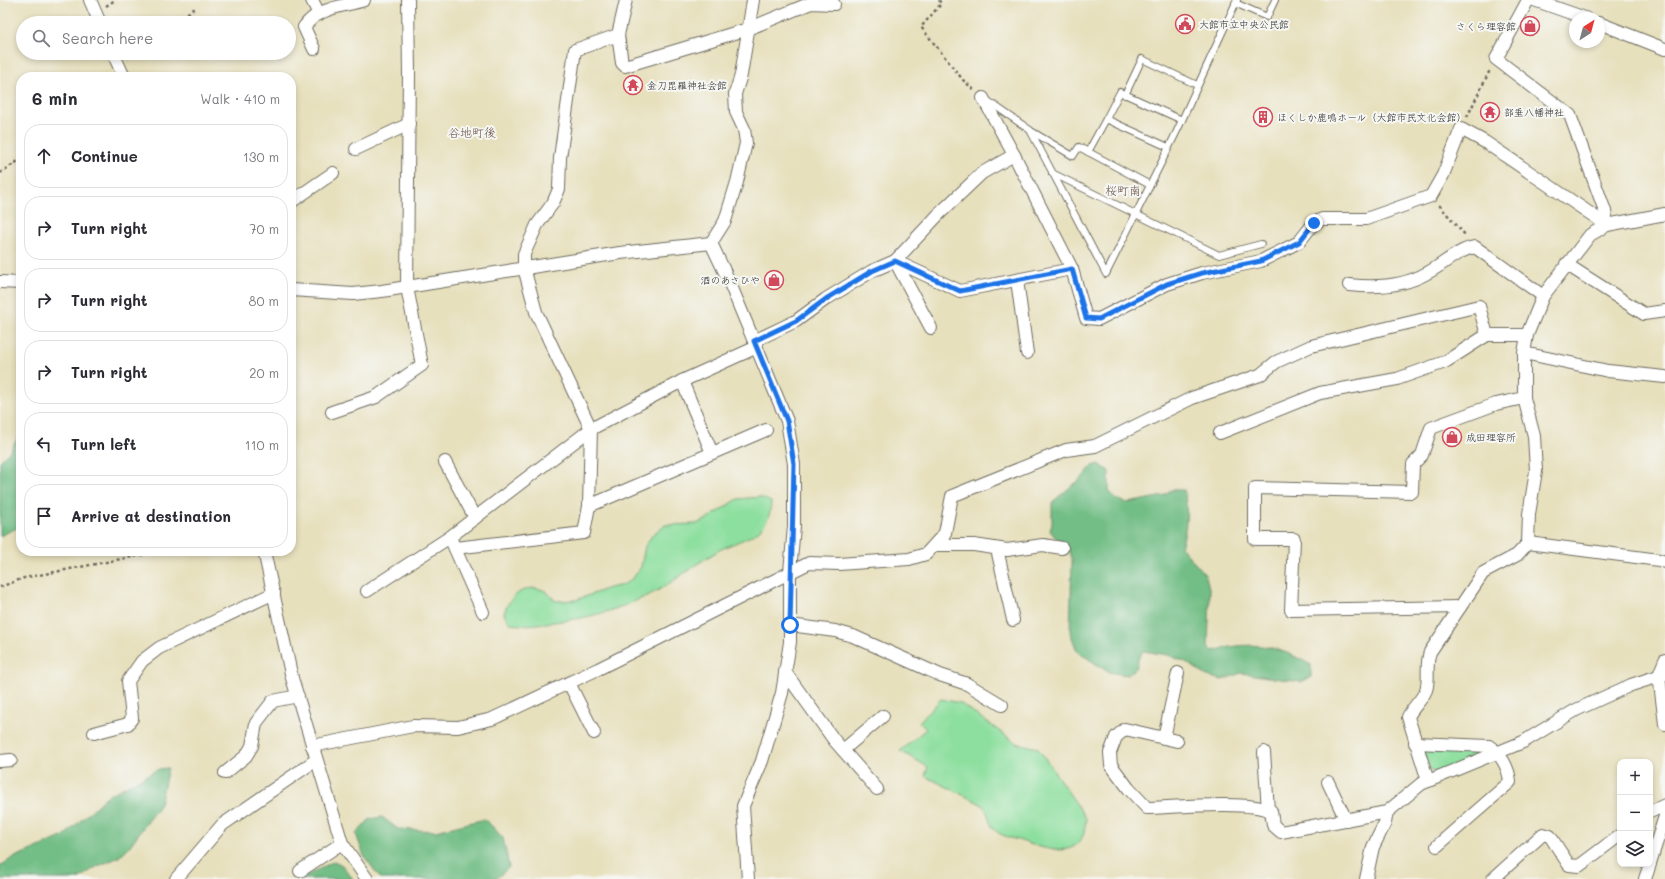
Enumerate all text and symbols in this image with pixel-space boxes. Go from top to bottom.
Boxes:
north arrow [1569,12,1605,48]
public building icon: 大館市立中央公民館 [1174,13,1196,35]
shop icon: さくら理容館 [1519,15,1541,37]
search box [16,16,296,60]
place label: 大館市立中央公民館 [1199,17,1289,31]
place label: さくら理容館 [1456,19,1516,33]
icon: search [30,27,52,49]
text: Search here [62,28,153,48]
temple icon: 金刀毘羅神社会館 [622,74,644,96]
place label: 金刀毘羅神社会館 [647,78,727,92]
text: 6 min [32,87,77,109]
text: Walk · 410 m [200,90,280,107]
temple icon: 部垂八幡神社 [1479,101,1501,123]
place label: 部垂八幡神社 [1504,105,1564,119]
building icon: ほくしか鹿鳴ホール（大館市民文化会館） [1252,106,1274,128]
place label: ほくしか鹿鳴ホール（大館市民文化会館） [1277,110,1466,124]
district label: 谷地町後 [448,124,496,140]
icon: ahead [33,145,55,167]
text: Continue [71,146,138,166]
text: 130 m [243,148,279,165]
district label: 桜町南 [1105,182,1141,198]
route end [1305,214,1323,232]
icon: right [33,217,55,239]
text: Turn right [71,218,148,238]
text: 70 m [249,220,279,237]
shop icon: 酒のあさひや [763,269,785,291]
place label: 酒のあさひや [701,273,760,287]
icon: right [33,289,55,311]
text: Turn right [71,290,148,310]
text: 80 m [249,292,279,309]
icon: right [33,361,55,383]
text: Turn right [71,362,148,382]
text: 20 m [249,364,279,381]
shop icon: 成田理容所 [1441,426,1463,448]
place label: 成田理容所 [1466,430,1516,444]
icon: left [33,433,55,455]
text: Turn left [71,434,136,454]
text: 110 m [245,436,279,453]
icon: arrive [33,505,55,527]
text: Arrive at destination [71,506,231,526]
route start [781,616,799,634]
map controls [1617,759,1653,867]
button: + [1617,759,1653,795]
button: − [1617,795,1653,831]
button: layers [1617,831,1653,867]

